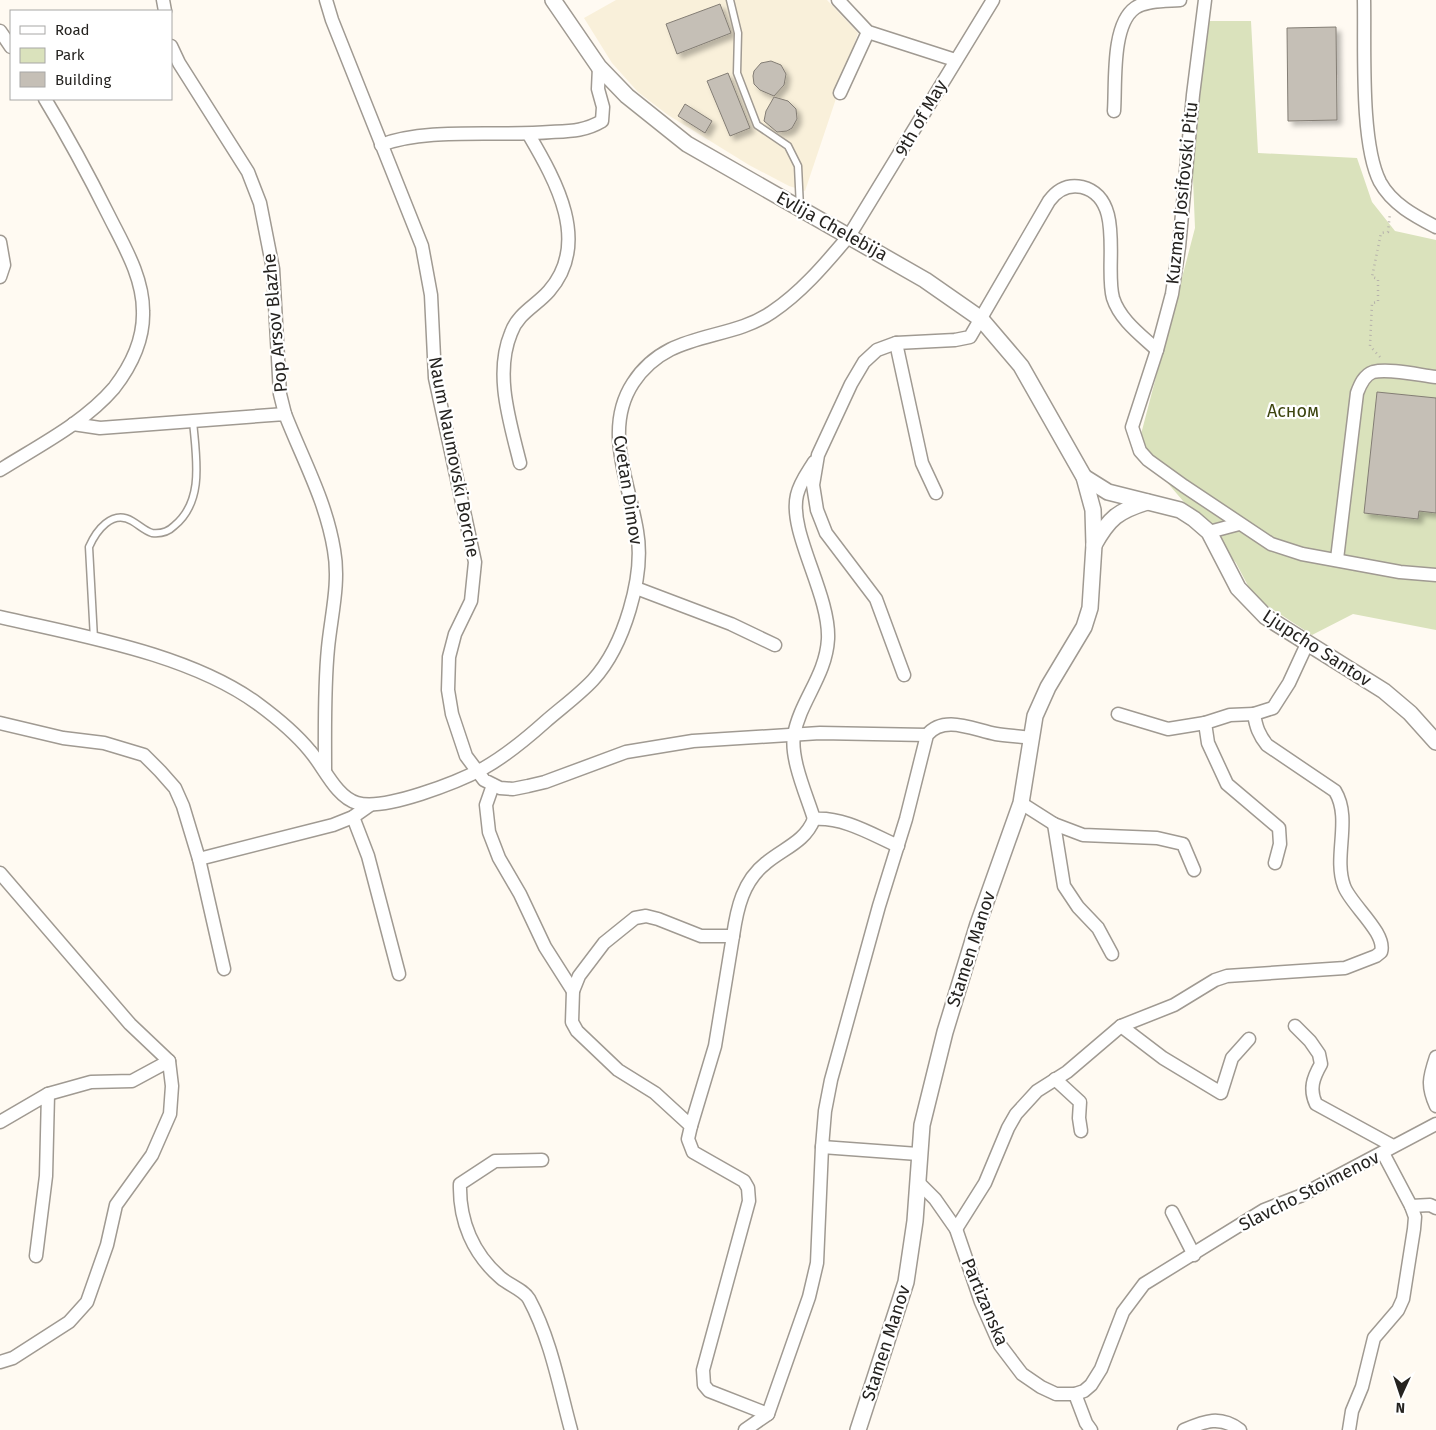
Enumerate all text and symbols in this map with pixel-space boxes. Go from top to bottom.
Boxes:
legend [10,10,172,100]
text: Road [55,21,90,39]
text: Park [55,46,85,64]
text: Building [55,71,111,89]
street label: 9th of May [890,76,952,160]
street label: Kuzman Josifovski Pitu [1161,100,1203,286]
street label: Evlija Chelebija [772,186,892,266]
street label: Pop Arsov Blazhe [258,253,292,393]
street label: Naum Naumovski Borche [424,355,484,559]
park label: Асном [1267,400,1319,422]
street label: Cvetan Dimov [608,434,648,546]
street label: Ljupcho Santov [1259,605,1376,691]
street label: Stamen Manov [942,888,1000,1010]
street label: Slavcho Stoimenov [1235,1146,1383,1236]
street label: Partizanska [957,1255,1013,1349]
street label: Stamen Manov [857,1282,915,1404]
north arrow [1376,1370,1426,1420]
text: N [1395,1399,1405,1416]

